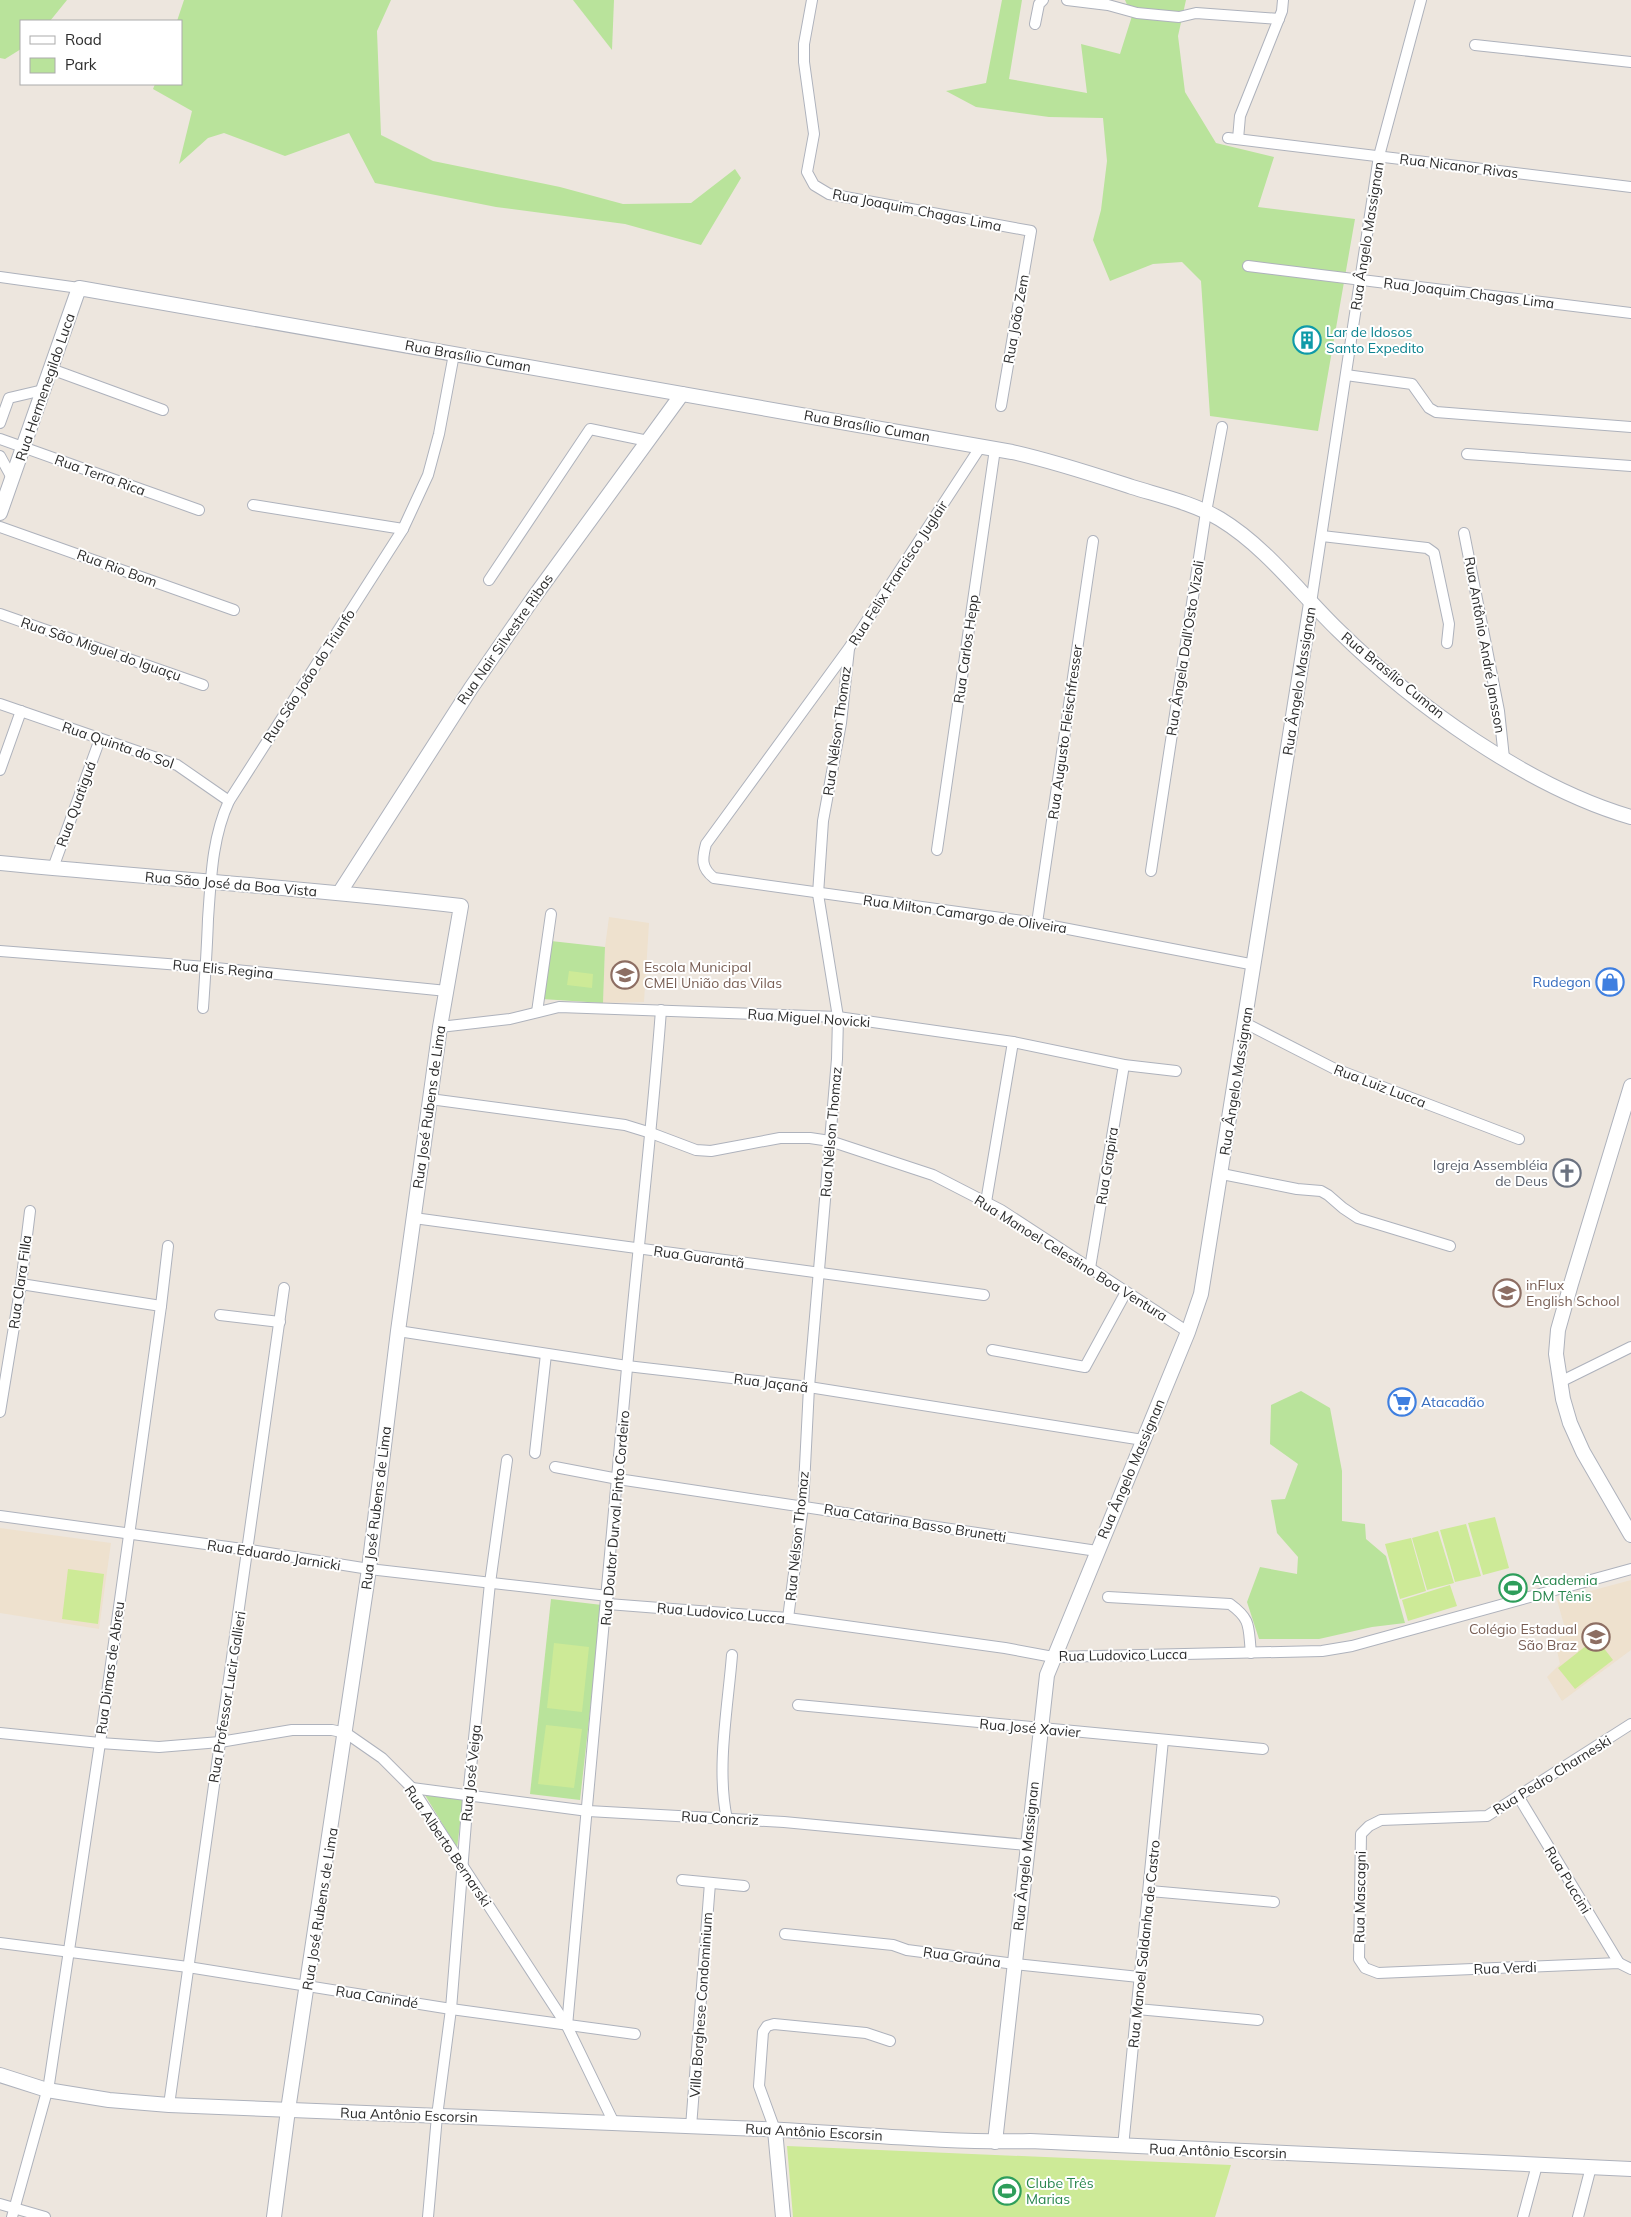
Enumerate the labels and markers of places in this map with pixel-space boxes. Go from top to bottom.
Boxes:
place label: Lar de Idosos Santo Expedito [1326,323,1424,357]
building icon: Lar de Idosos Santo Expedito [1292,325,1322,355]
place label: Escola Municipal CMEI União das Vilas [644,958,782,992]
school or university icon: Escola Municipal CMEI União das Vilas [610,960,640,990]
shop icon: Rudegon [1595,967,1625,997]
place label: Rudegon [1533,973,1591,991]
place label: Igreja Assembléia de Deus [1433,1156,1548,1190]
church icon: Igreja Assembléia de Deus [1552,1158,1582,1188]
place label: inFlux English School [1526,1276,1620,1310]
school or university icon: inFlux English School [1492,1278,1522,1308]
supermarket icon: Atacadão [1387,1387,1417,1417]
place label: Atacadão [1421,1393,1484,1411]
place label: Academia DM Tênis [1532,1571,1598,1605]
sports icon: Academia DM Tênis [1498,1573,1528,1603]
place label: Colégio Estadual São Braz [1469,1620,1577,1654]
school or university icon: Colégio Estadual São Braz [1581,1622,1611,1652]
place label: Clube Três Marias [1026,2174,1094,2208]
sports icon: Clube Três Marias [992,2176,1022,2206]

